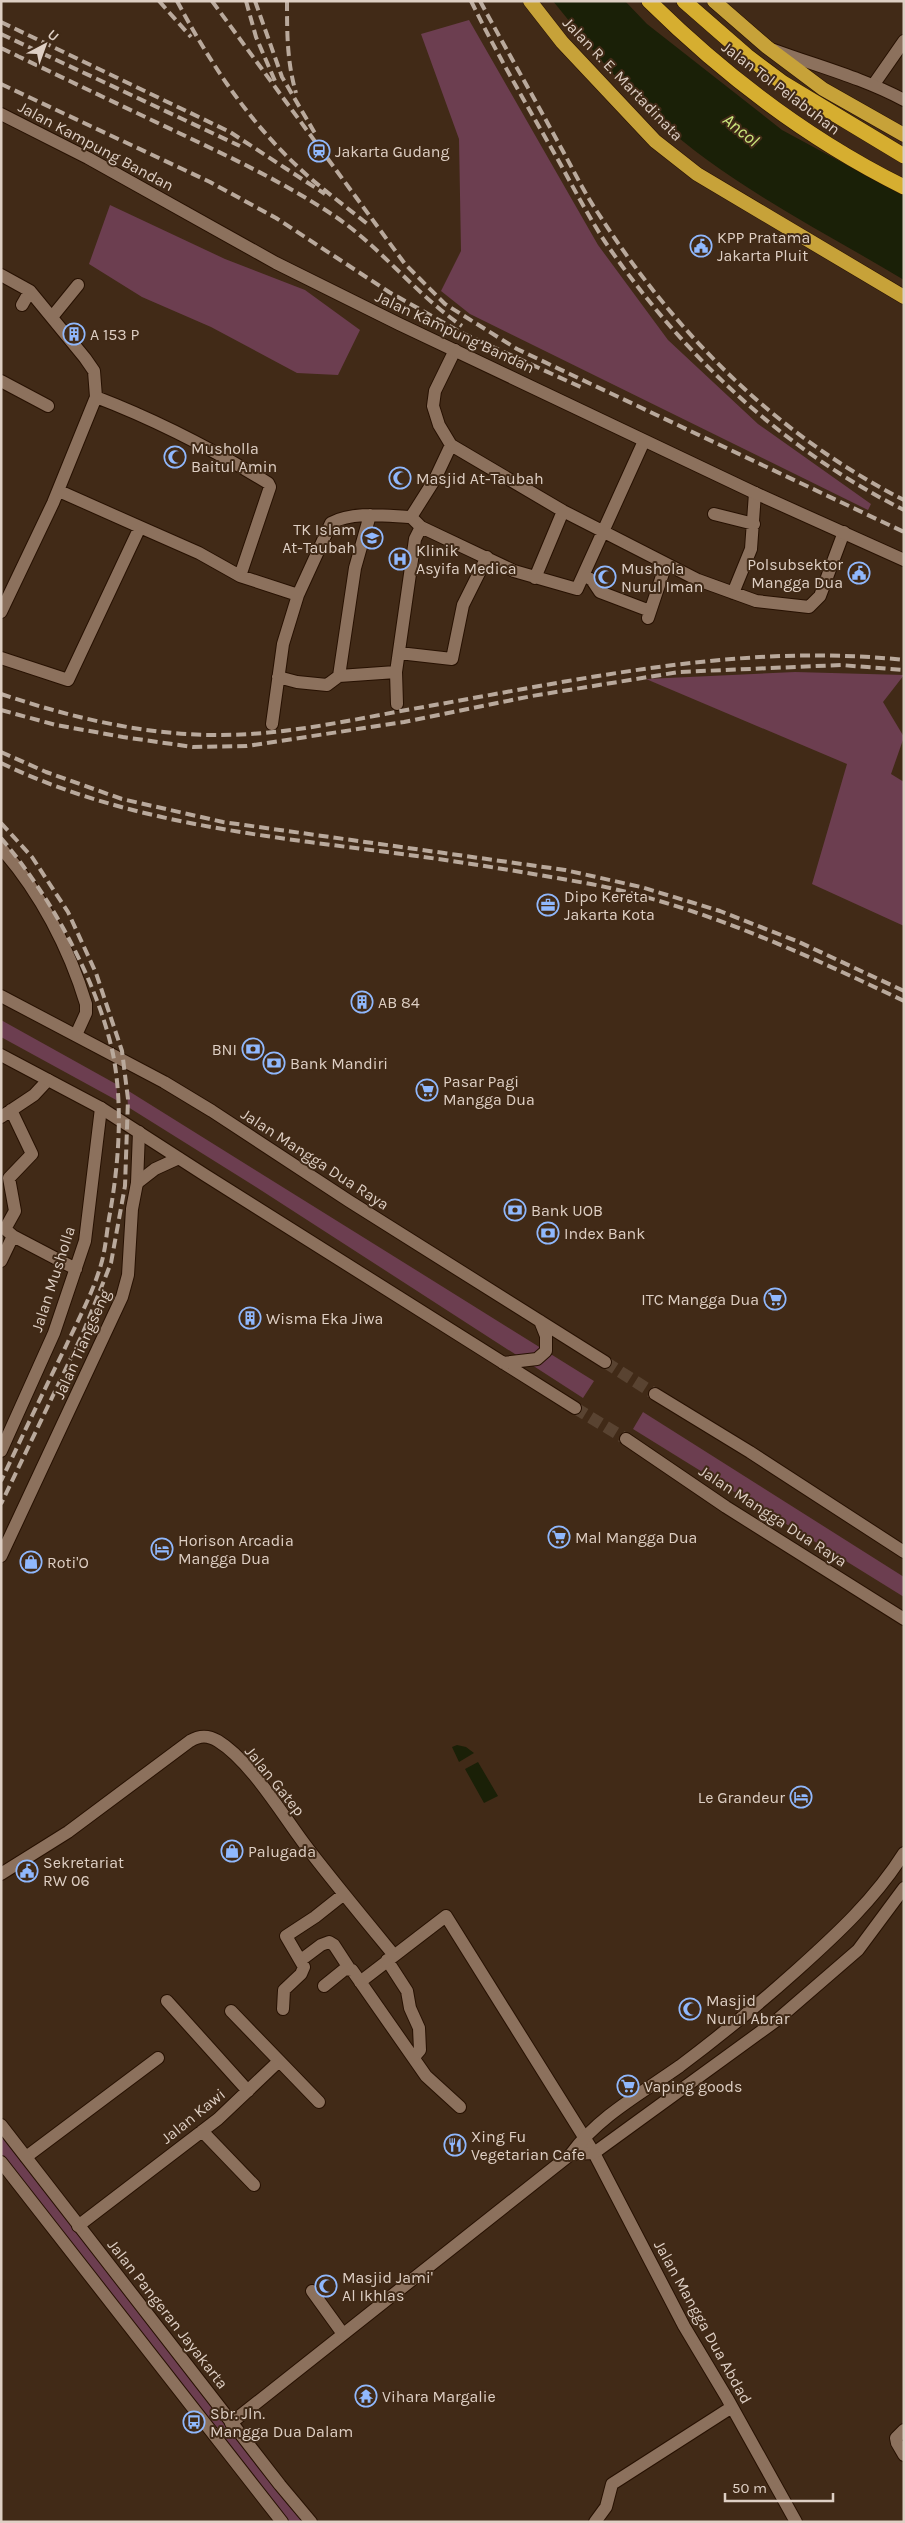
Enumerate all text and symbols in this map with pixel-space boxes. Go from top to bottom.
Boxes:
street label: Jalan R. E. Martadinata [559,13,687,145]
north arrow [20,20,70,70]
text: U [44,26,62,45]
street label: Jalan Tol Pelabuhan [718,37,844,139]
street label: Jalan Kampung Bandan [15,97,177,195]
water label: Ancol [718,109,764,152]
station icon: Jakarta Gudang [307,139,331,163]
place label: Jakarta Gudang [335,142,449,161]
place label: KPP Pratama Jakarta Pluit [717,228,810,265]
public building icon: KPP Pratama Jakarta Pluit [689,234,713,258]
street label: Jalan Kampung Bandan [372,287,538,377]
building icon: A 153 P [62,322,86,346]
place label: A 153 P [90,325,140,344]
place label: Musholla Baitul Amin [191,439,277,476]
mosque icon: Musholla Baitul Amin [163,445,187,469]
mosque icon: Masjid At-Taubah [388,466,412,490]
place label: Masjid At-Taubah [416,469,544,488]
place label: TK Islam At-Taubah [282,520,356,557]
school or university icon: TK Islam At-Taubah [360,526,384,550]
place label: Klinik Asyifa Medica [416,541,517,578]
hospital icon: Klinik Asyifa Medica [388,547,412,571]
place label: Polsubsektor Mangga Dua [747,555,843,592]
place label: Mushola Nurul Iman [621,559,703,596]
public building icon: Polsubsektor Mangga Dua [847,561,871,585]
mosque icon: Mushola Nurul Iman [593,565,617,589]
place label: Dipo Kereta Jakarta Kota [564,887,655,924]
office icon: Dipo Kereta Jakarta Kota [536,893,560,917]
building icon: AB 84 [350,990,374,1014]
place label: AB 84 [378,993,420,1012]
bank icon: BNI [241,1037,265,1061]
place label: BNI [212,1040,237,1059]
bank icon: Bank Mandiri [262,1051,286,1075]
place label: Bank Mandiri [290,1054,388,1073]
place label: Pasar Pagi Mangga Dua [443,1072,535,1109]
supermarket icon: Pasar Pagi Mangga Dua [415,1078,439,1102]
street label: Jalan Mangga Dua Raya [238,1104,392,1214]
bank icon: Bank UOB [503,1198,527,1222]
place label: Bank UOB [531,1201,603,1220]
bank icon: Index Bank [536,1221,560,1245]
street label: Jalan Musholla [27,1224,79,1334]
place label: Index Bank [564,1224,645,1243]
street label: Jalan Tiangseng [49,1286,115,1402]
supermarket icon: ITC Mangga Dua [763,1287,787,1311]
place label: ITC Mangga Dua [641,1290,759,1309]
building icon: Wisma Eka Jiwa [238,1306,262,1330]
place label: Wisma Eka Jiwa [266,1309,383,1328]
street label: Jalan Mangga Dua Raya [696,1461,850,1571]
supermarket icon: Mal Mangga Dua [547,1525,571,1549]
place label: Mal Mangga Dua [575,1528,697,1547]
place label: Horison Arcadia Mangga Dua [178,1531,294,1568]
hotel icon: Horison Arcadia Mangga Dua [150,1537,174,1561]
shop icon: Roti'O [19,1550,43,1574]
place label: Roti'O [47,1553,89,1572]
street label: Jalan Gatep [241,1742,309,1820]
hotel icon: Le Grandeur [789,1785,813,1809]
place label: Le Grandeur [698,1788,785,1807]
shop icon: Palugada [220,1839,244,1863]
place label: Palugada [248,1842,316,1861]
place label: Sekretariat RW 06 [43,1853,124,1890]
public building icon: Sekretariat RW 06 [15,1859,39,1883]
place label: Masjid Nurul Abrar [706,1991,790,2028]
mosque icon: Masjid Nurul Abrar [678,1997,702,2021]
supermarket icon: Vaping goods [616,2074,640,2098]
place label: Vaping goods [644,2077,742,2096]
street label: Jalan Kawi [157,2084,229,2148]
place label: Xing Fu Vegetarian Cafe [471,2127,585,2164]
restaurant icon: Xing Fu Vegetarian Cafe [443,2133,467,2157]
street label: Jalan Pangeran Jayakarta [104,2235,232,2393]
street label: Jalan Mangga Dua Abdad [650,2237,756,2407]
place label: Masjid Jami' Al Ikhlas [342,2268,433,2305]
mosque icon: Masjid Jami' Al Ikhlas [314,2274,338,2298]
temple icon: Vihara Margalie [354,2384,378,2408]
place label: Vihara Margalie [382,2387,496,2406]
place label: Sbr. Jln. Mangga Dua Dalam [210,2404,353,2441]
bus stop icon: Sbr. Jln. Mangga Dua Dalam [182,2410,206,2434]
scale bar [725,2470,832,2502]
text: 50 m [732,2479,767,2497]

